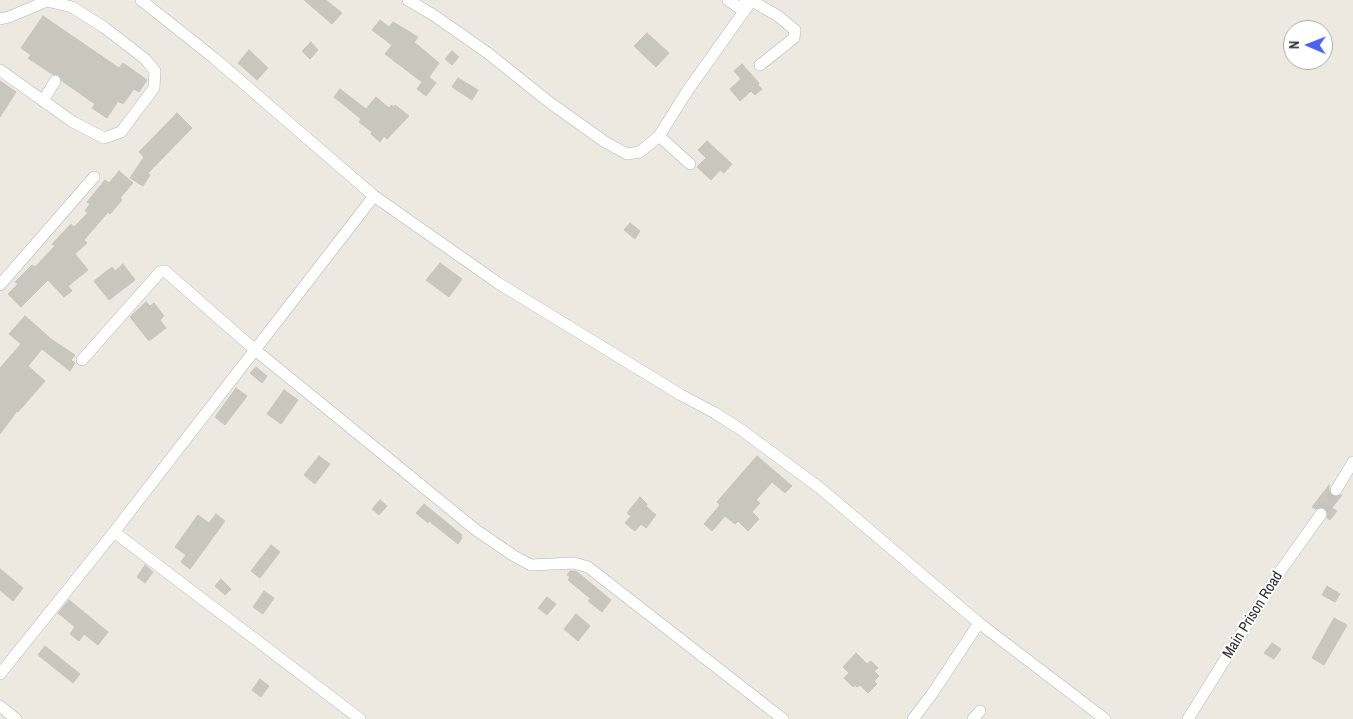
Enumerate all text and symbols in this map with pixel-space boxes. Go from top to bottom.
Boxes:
north arrow [1283,20,1333,70]
text: N [1285,40,1303,49]
street label: Main Prison Road [1219,568,1287,662]

